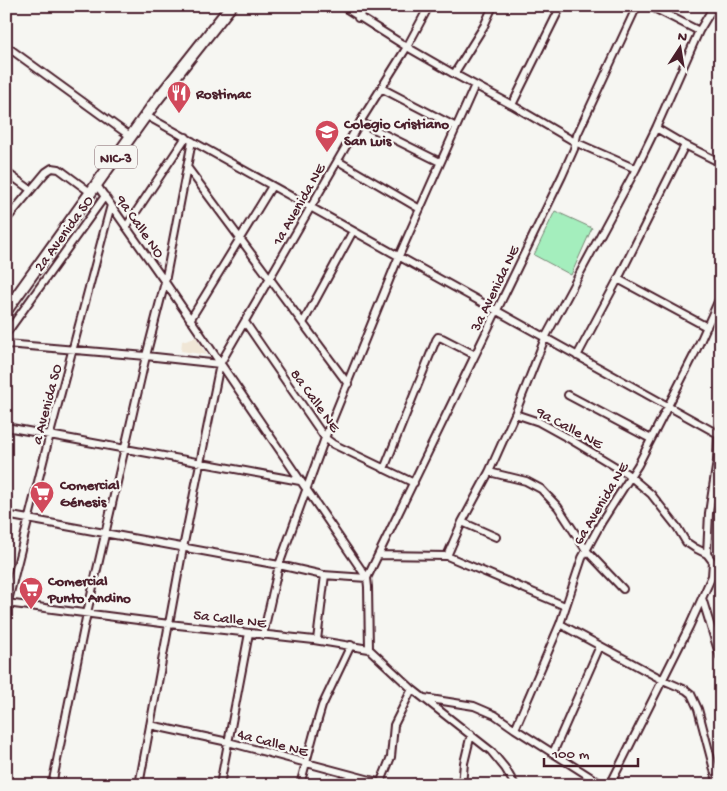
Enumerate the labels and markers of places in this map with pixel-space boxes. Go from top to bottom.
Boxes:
restaurant icon: Rostimac [166,80,192,114]
place label: Rostimac [195,86,252,104]
place label: Colegio Cristiano San Luis [343,116,449,151]
school or university icon: Colegio Cristiano San Luis [314,119,340,153]
place label: Comercial Génesis [59,477,120,512]
supermarket icon: Comercial Génesis [29,480,55,514]
place label: Comercial Punto Andino [47,573,131,608]
supermarket icon: Comercial Punto Andino [18,576,44,610]

